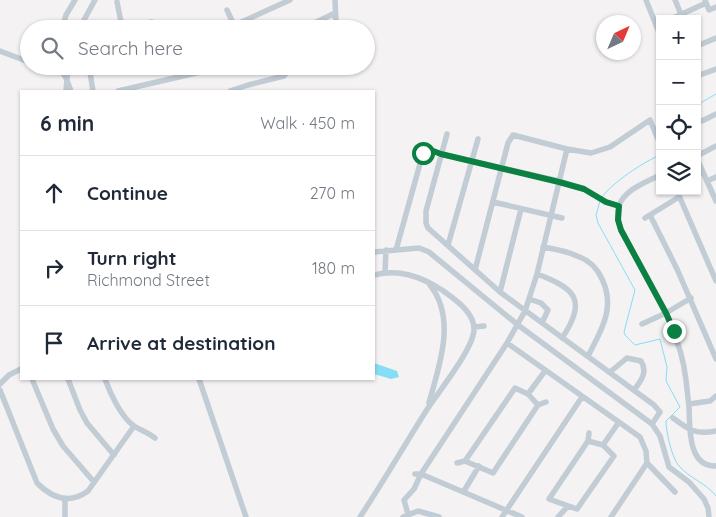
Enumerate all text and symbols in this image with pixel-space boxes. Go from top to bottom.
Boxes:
north arrow [596,15,641,60]
map controls [656,15,701,195]
button: + [656,15,701,60]
search box [20,20,375,75]
icon: search [38,34,66,62]
text: Search here [78,36,183,60]
button: − [656,60,701,105]
button: locate [656,105,701,150]
text: 6 min [40,110,94,136]
text: Walk · 450 m [260,113,355,133]
route start [412,142,435,165]
button: layers [656,150,701,195]
icon: ahead [40,179,68,207]
text: Continue [87,181,168,205]
text: 270 m [310,183,355,203]
text: Turn right [87,246,176,270]
icon: right [40,254,68,282]
text: 180 m [312,258,355,278]
text: Richmond Street [87,270,210,290]
route end [663,320,686,343]
icon: arrive [40,329,68,357]
text: Arrive at destination [87,331,276,355]

